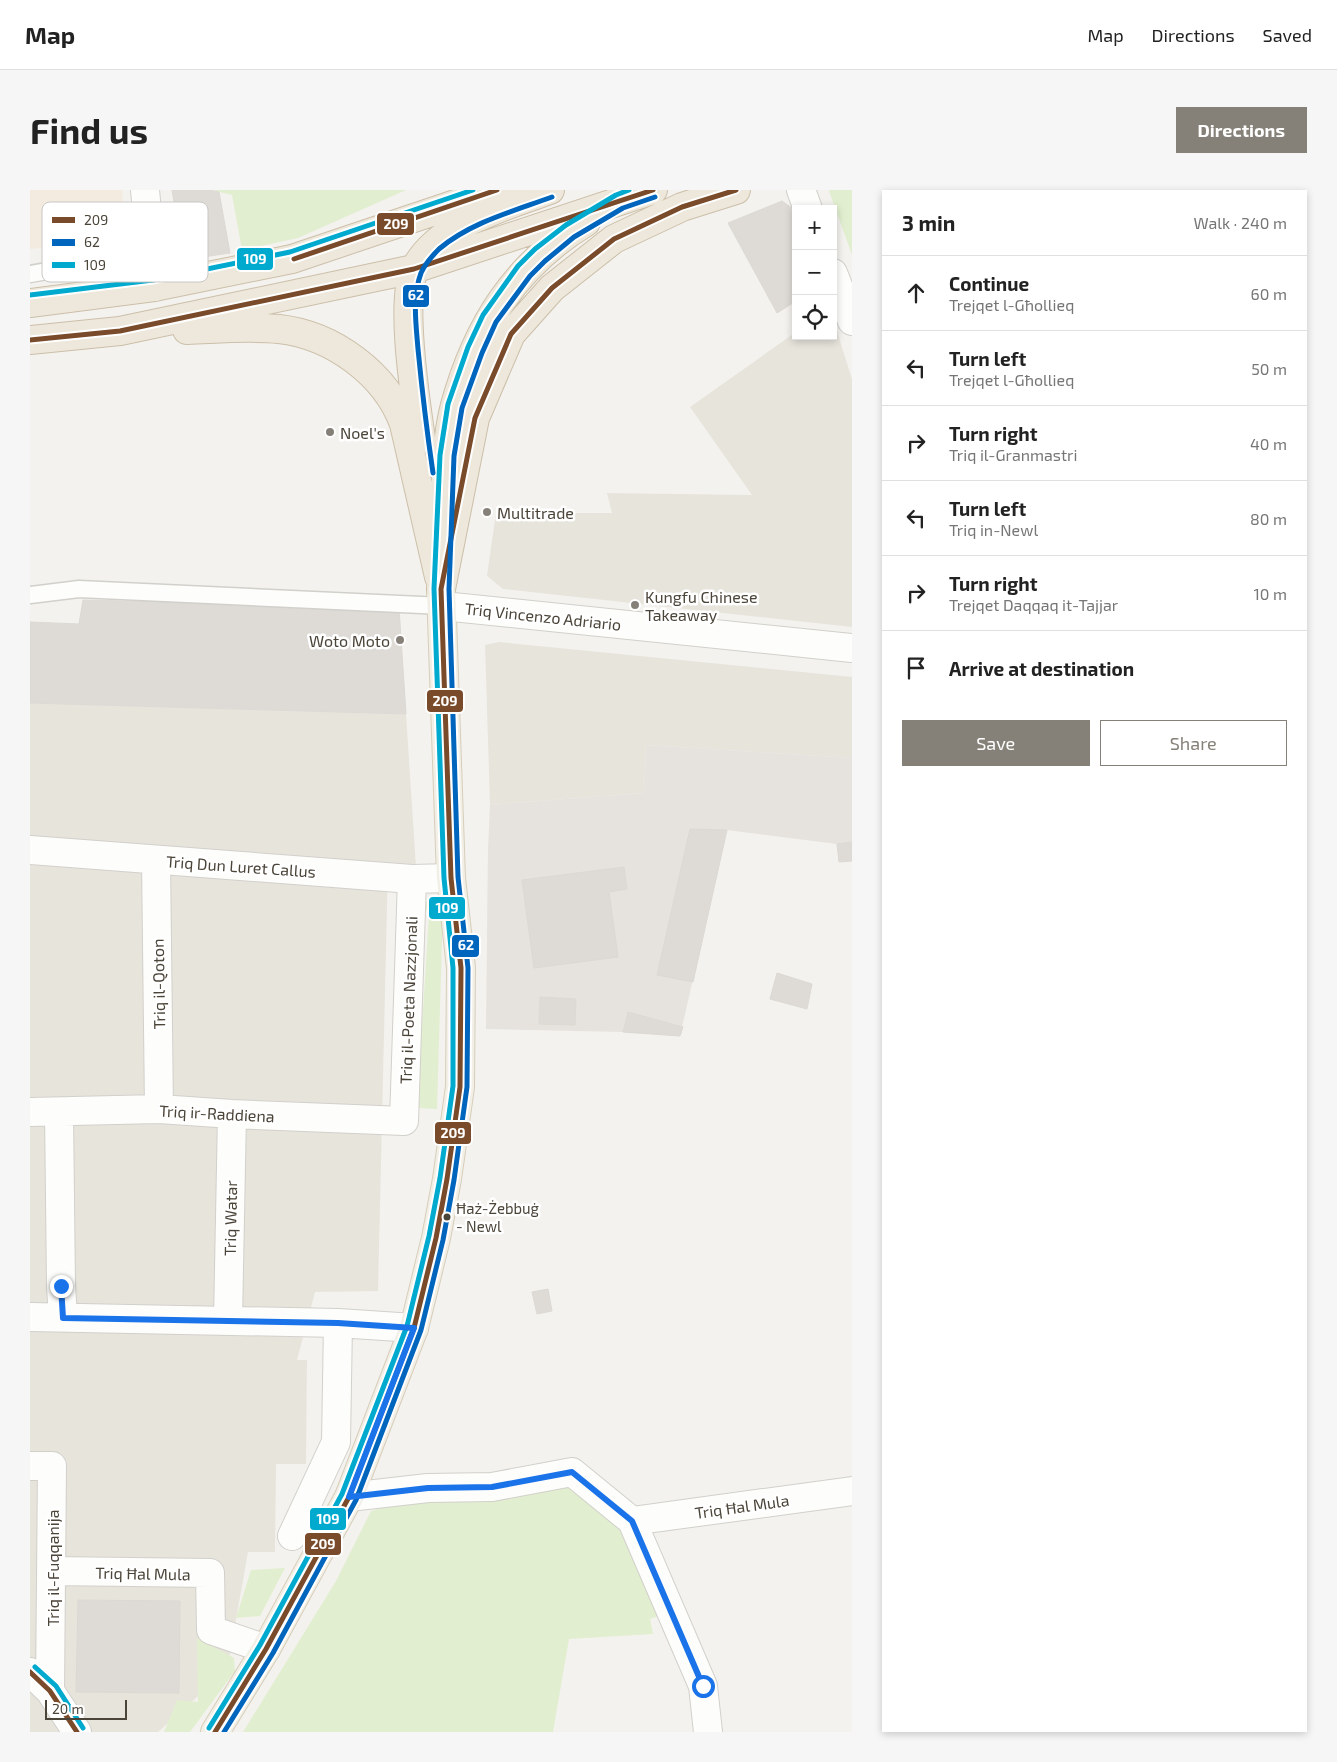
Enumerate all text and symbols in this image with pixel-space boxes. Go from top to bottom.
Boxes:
text: Map [25,20,75,49]
text: Map [1087,24,1124,46]
text: Directions [1152,24,1235,46]
text: Saved [1263,24,1312,46]
button: Directions [1176,107,1307,153]
text: Find us [30,109,148,151]
legend [42,202,208,282]
map controls [792,205,837,340]
button: + [792,205,837,250]
text: 3 min [902,210,955,235]
text: 209 [84,211,108,228]
line badge: 209 [376,212,415,236]
text: Walk · 240 m [1194,213,1287,232]
text: 209 [383,215,409,232]
text: 62 [84,233,100,250]
line badge: 109 [236,247,274,271]
text: 109 [243,250,267,267]
button: − [792,250,837,295]
text: 109 [84,256,106,273]
text: Continue [949,272,1029,295]
icon: ahead [902,279,930,307]
line badge: 62 [402,284,430,308]
text: 60 m [1251,284,1287,303]
text: 62 [408,286,424,303]
button: locate [792,295,837,340]
text: Trejqet l-Għollieq [949,295,1074,314]
text: Turn left [949,347,1026,370]
icon: left [902,354,930,382]
text: 50 m [1251,359,1287,378]
text: Trejqet l-Għollieq [949,370,1074,389]
text: Turn right [949,422,1037,445]
place label: Noel's [340,423,385,442]
marker: Noel's [324,426,336,438]
icon: right [902,429,930,457]
text: 40 m [1250,434,1287,453]
text: Triq il-Granmastri [949,445,1077,464]
text: Turn left [949,497,1026,520]
place label: Multitrade [497,503,574,522]
icon: left [902,504,930,532]
marker: Multitrade [481,506,493,518]
text: 80 m [1250,509,1287,528]
text: Triq in-Newl [949,520,1038,539]
text: Turn right [949,572,1037,595]
icon: right [902,579,930,607]
text: 10 m [1253,584,1287,603]
place label: Kungfu Chinese Takeaway [645,587,758,624]
text: Trejqet Daqqaq it-Tajjar [949,595,1118,614]
street label: Triq Vincenzo Adriario [464,598,622,634]
marker: Kungfu Chinese Takeaway [629,599,641,611]
place label: Woto Moto [309,631,390,650]
marker: Woto Moto [394,634,406,646]
icon: arrive [902,654,930,682]
text: Arrive at destination [949,657,1134,680]
line badge: 209 [426,689,464,713]
text: 209 [432,692,458,709]
button: Save [902,720,1090,766]
button: Share [1100,720,1287,766]
street label: Triq Dun Luret Callus [166,851,316,881]
line badge: 109 [428,896,466,920]
text: 109 [435,899,459,916]
street label: Triq il-Poeta Nazzjonali [396,916,421,1084]
line badge: 62 [451,934,480,958]
text: 62 [458,936,474,953]
street label: Triq il-Qoton [148,938,169,1030]
street label: Triq ir-Raddiena [159,1100,275,1126]
line badge: 209 [434,1121,472,1145]
text: 209 [440,1124,466,1141]
street label: Triq Watar [220,1179,240,1256]
place label: Ħaż-Żebbuġ - Newl [456,1199,540,1235]
marker: Ħaż-Żebbuġ - Newl [442,1212,452,1222]
route end [50,1275,73,1298]
street label: Triq Ħal Mula [694,1490,790,1522]
line badge: 109 [309,1507,347,1531]
street label: Triq il-Fuqqanija [43,1509,63,1627]
text: 109 [316,1510,340,1527]
line badge: 209 [304,1532,342,1556]
text: 209 [310,1535,336,1552]
street label: Triq Ħal Mula [95,1563,191,1583]
route start [692,1675,715,1698]
scale bar [45,1697,128,1720]
text: 20 m [52,1700,84,1717]

